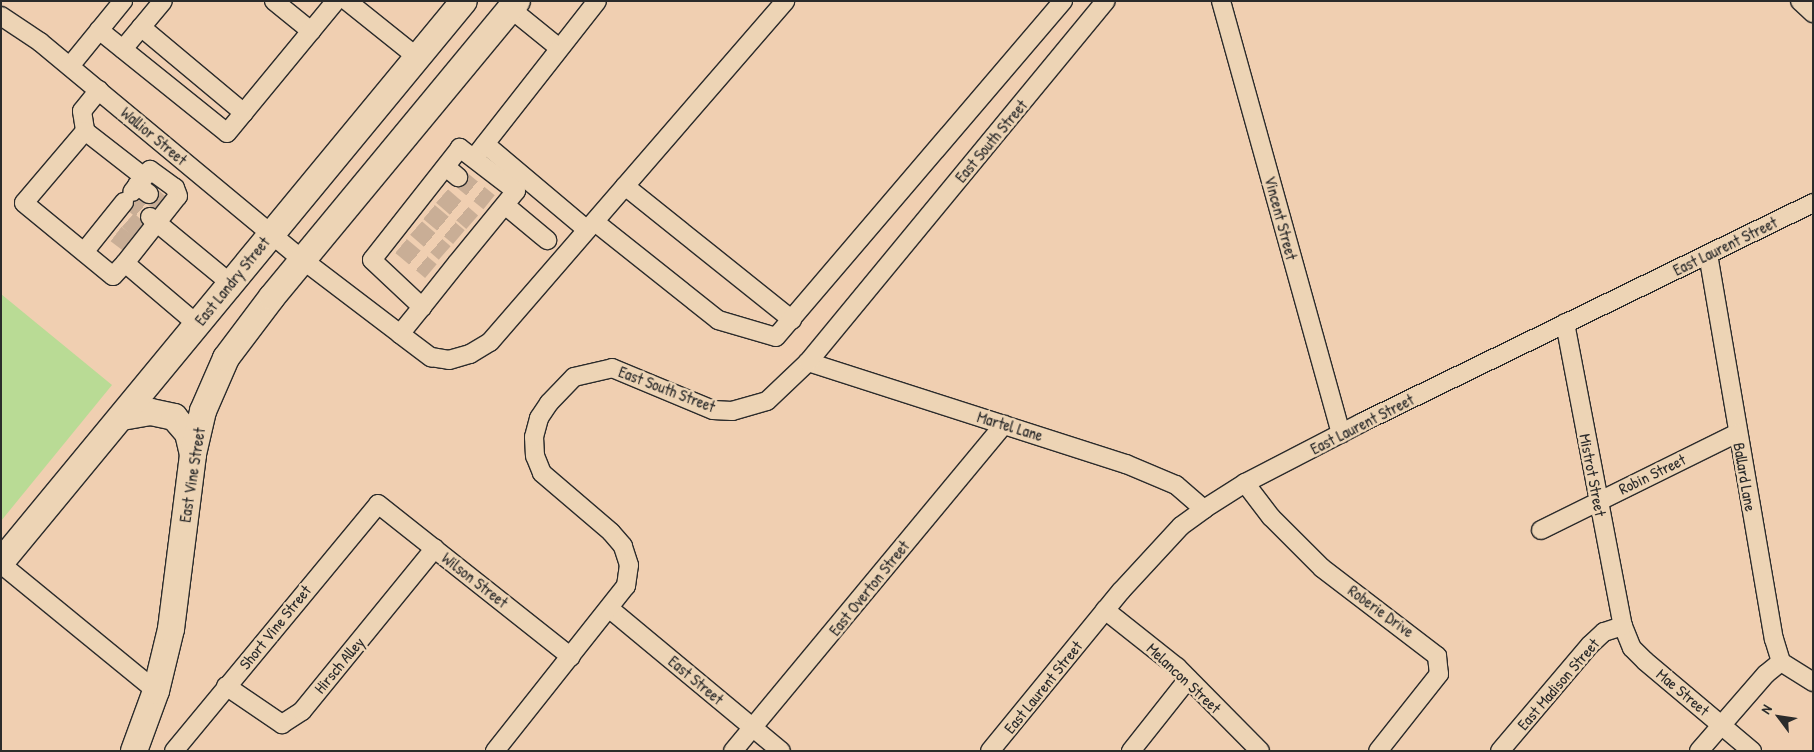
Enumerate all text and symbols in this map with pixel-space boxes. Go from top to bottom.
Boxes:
street label: East South Street [951,96,1031,186]
street label: Wallior Street [117,103,191,169]
street label: Vincent Street [1261,174,1301,262]
street label: East Laurent Street [1670,212,1780,280]
street label: East Landry Street [190,233,274,329]
street label: East South Street [616,362,718,416]
street label: East Laurent Street [1307,390,1417,458]
street label: Martel Lane [975,407,1045,445]
street label: East Vine Street [175,426,209,524]
street label: Mistrot Street [1576,432,1610,518]
street label: Ballard Lane [1730,441,1760,513]
street label: Robin Street [1615,450,1689,498]
street label: East Overton Street [825,537,913,639]
street label: Wilson Street [438,548,512,612]
street label: Short Vine Street [235,581,315,673]
street label: Roberie Drive [1344,581,1418,641]
street label: Hirsch Alley [310,633,368,697]
street label: East Madison Street [1513,634,1603,734]
street label: East Laurent Street [1000,637,1086,737]
street label: Melancon Street [1143,639,1225,717]
street label: East Street [665,651,727,709]
street label: Mae Street [1653,664,1713,720]
north arrow [1754,692,1804,742]
text: N [1756,701,1776,717]

